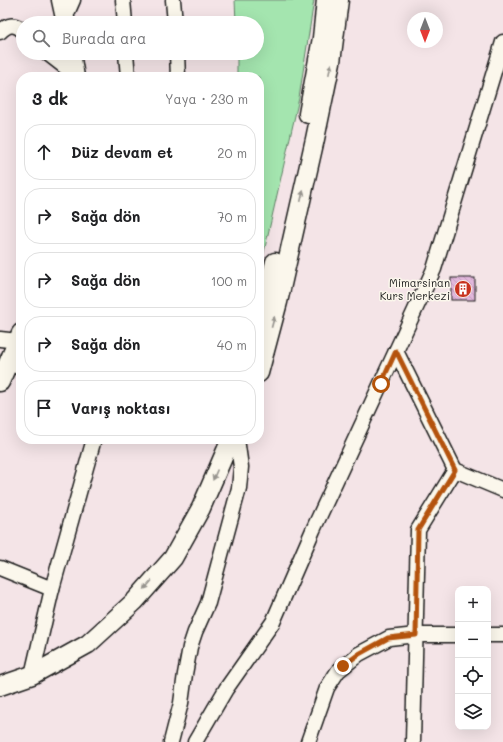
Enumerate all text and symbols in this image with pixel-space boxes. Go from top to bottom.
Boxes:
north arrow [407,12,443,48]
search box [16,16,264,60]
icon: search [30,27,52,49]
text: Burada ara [62,28,146,48]
one-way arrow [328,63,334,75]
text: 3 dk [32,87,68,109]
text: Yaya · 230 m [165,90,248,107]
icon: ahead [33,141,55,163]
text: Düz devam et [71,142,173,162]
text: 20 m [217,144,247,161]
one-way arrow [300,190,306,202]
icon: right [33,205,55,227]
text: Sağa dön [71,206,140,226]
text: 70 m [217,208,247,225]
icon: right [33,269,55,291]
text: Sağa dön [71,270,140,290]
text: 100 m [211,272,247,289]
place label: Mimarsinan Kurs Merkezi [380,275,450,303]
building icon: Mimarsinan Kurs Merkezi [453,279,473,299]
one-way arrow [270,316,276,328]
icon: right [33,333,55,355]
text: Sağa dön [71,334,140,354]
text: 40 m [217,336,247,353]
route start [372,375,390,393]
icon: arrive [33,397,55,419]
text: Varış noktası [71,398,171,418]
one-way arrow [212,469,218,481]
one-way arrow [144,580,153,591]
map controls [455,586,491,730]
button: + [455,586,491,622]
button: − [455,622,491,658]
route end [334,657,352,675]
button: locate [455,658,491,694]
button: layers [455,694,491,730]

